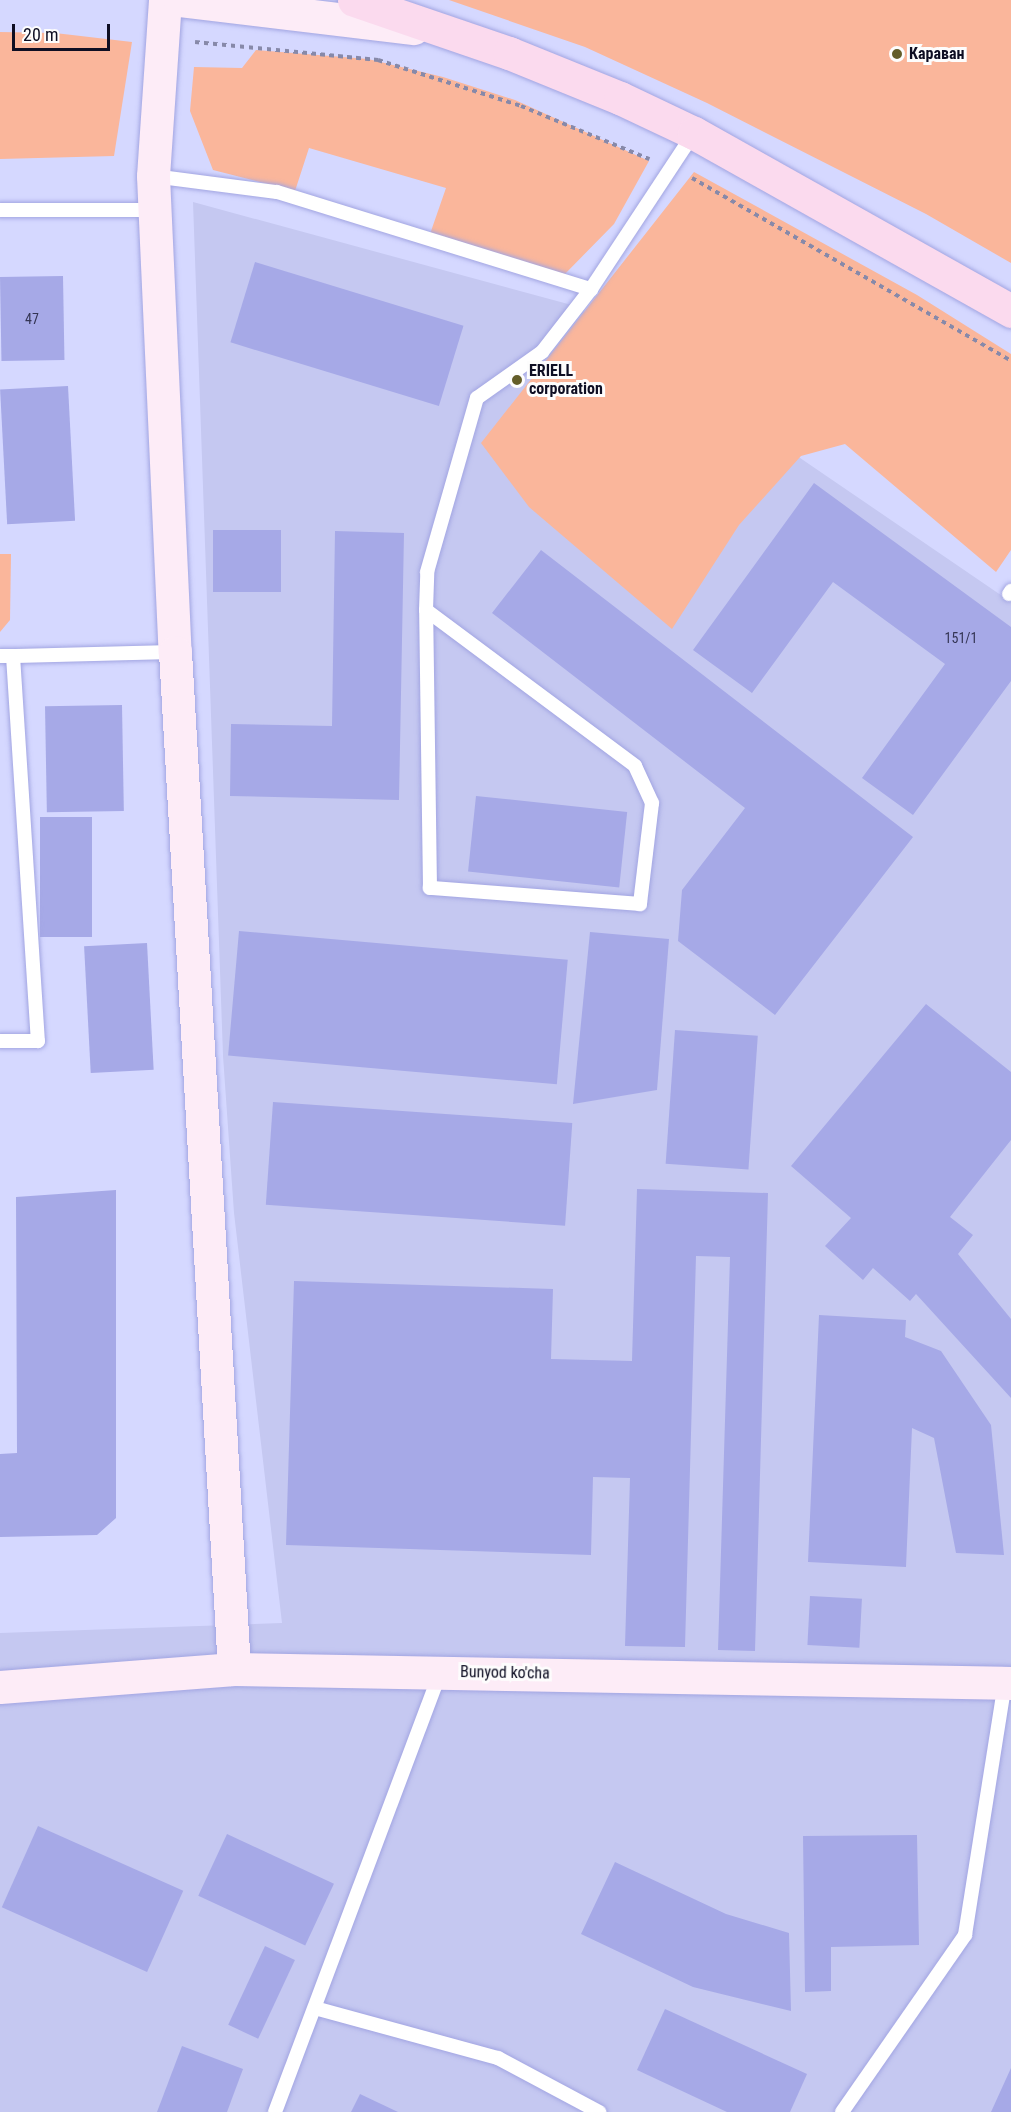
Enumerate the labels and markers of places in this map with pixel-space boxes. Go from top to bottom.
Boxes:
place label: Караван [909,44,965,64]
marker: Караван [890,47,904,61]
place label: ERIELL corporation [529,361,603,399]
marker: ERIELL corporation [510,373,524,387]

